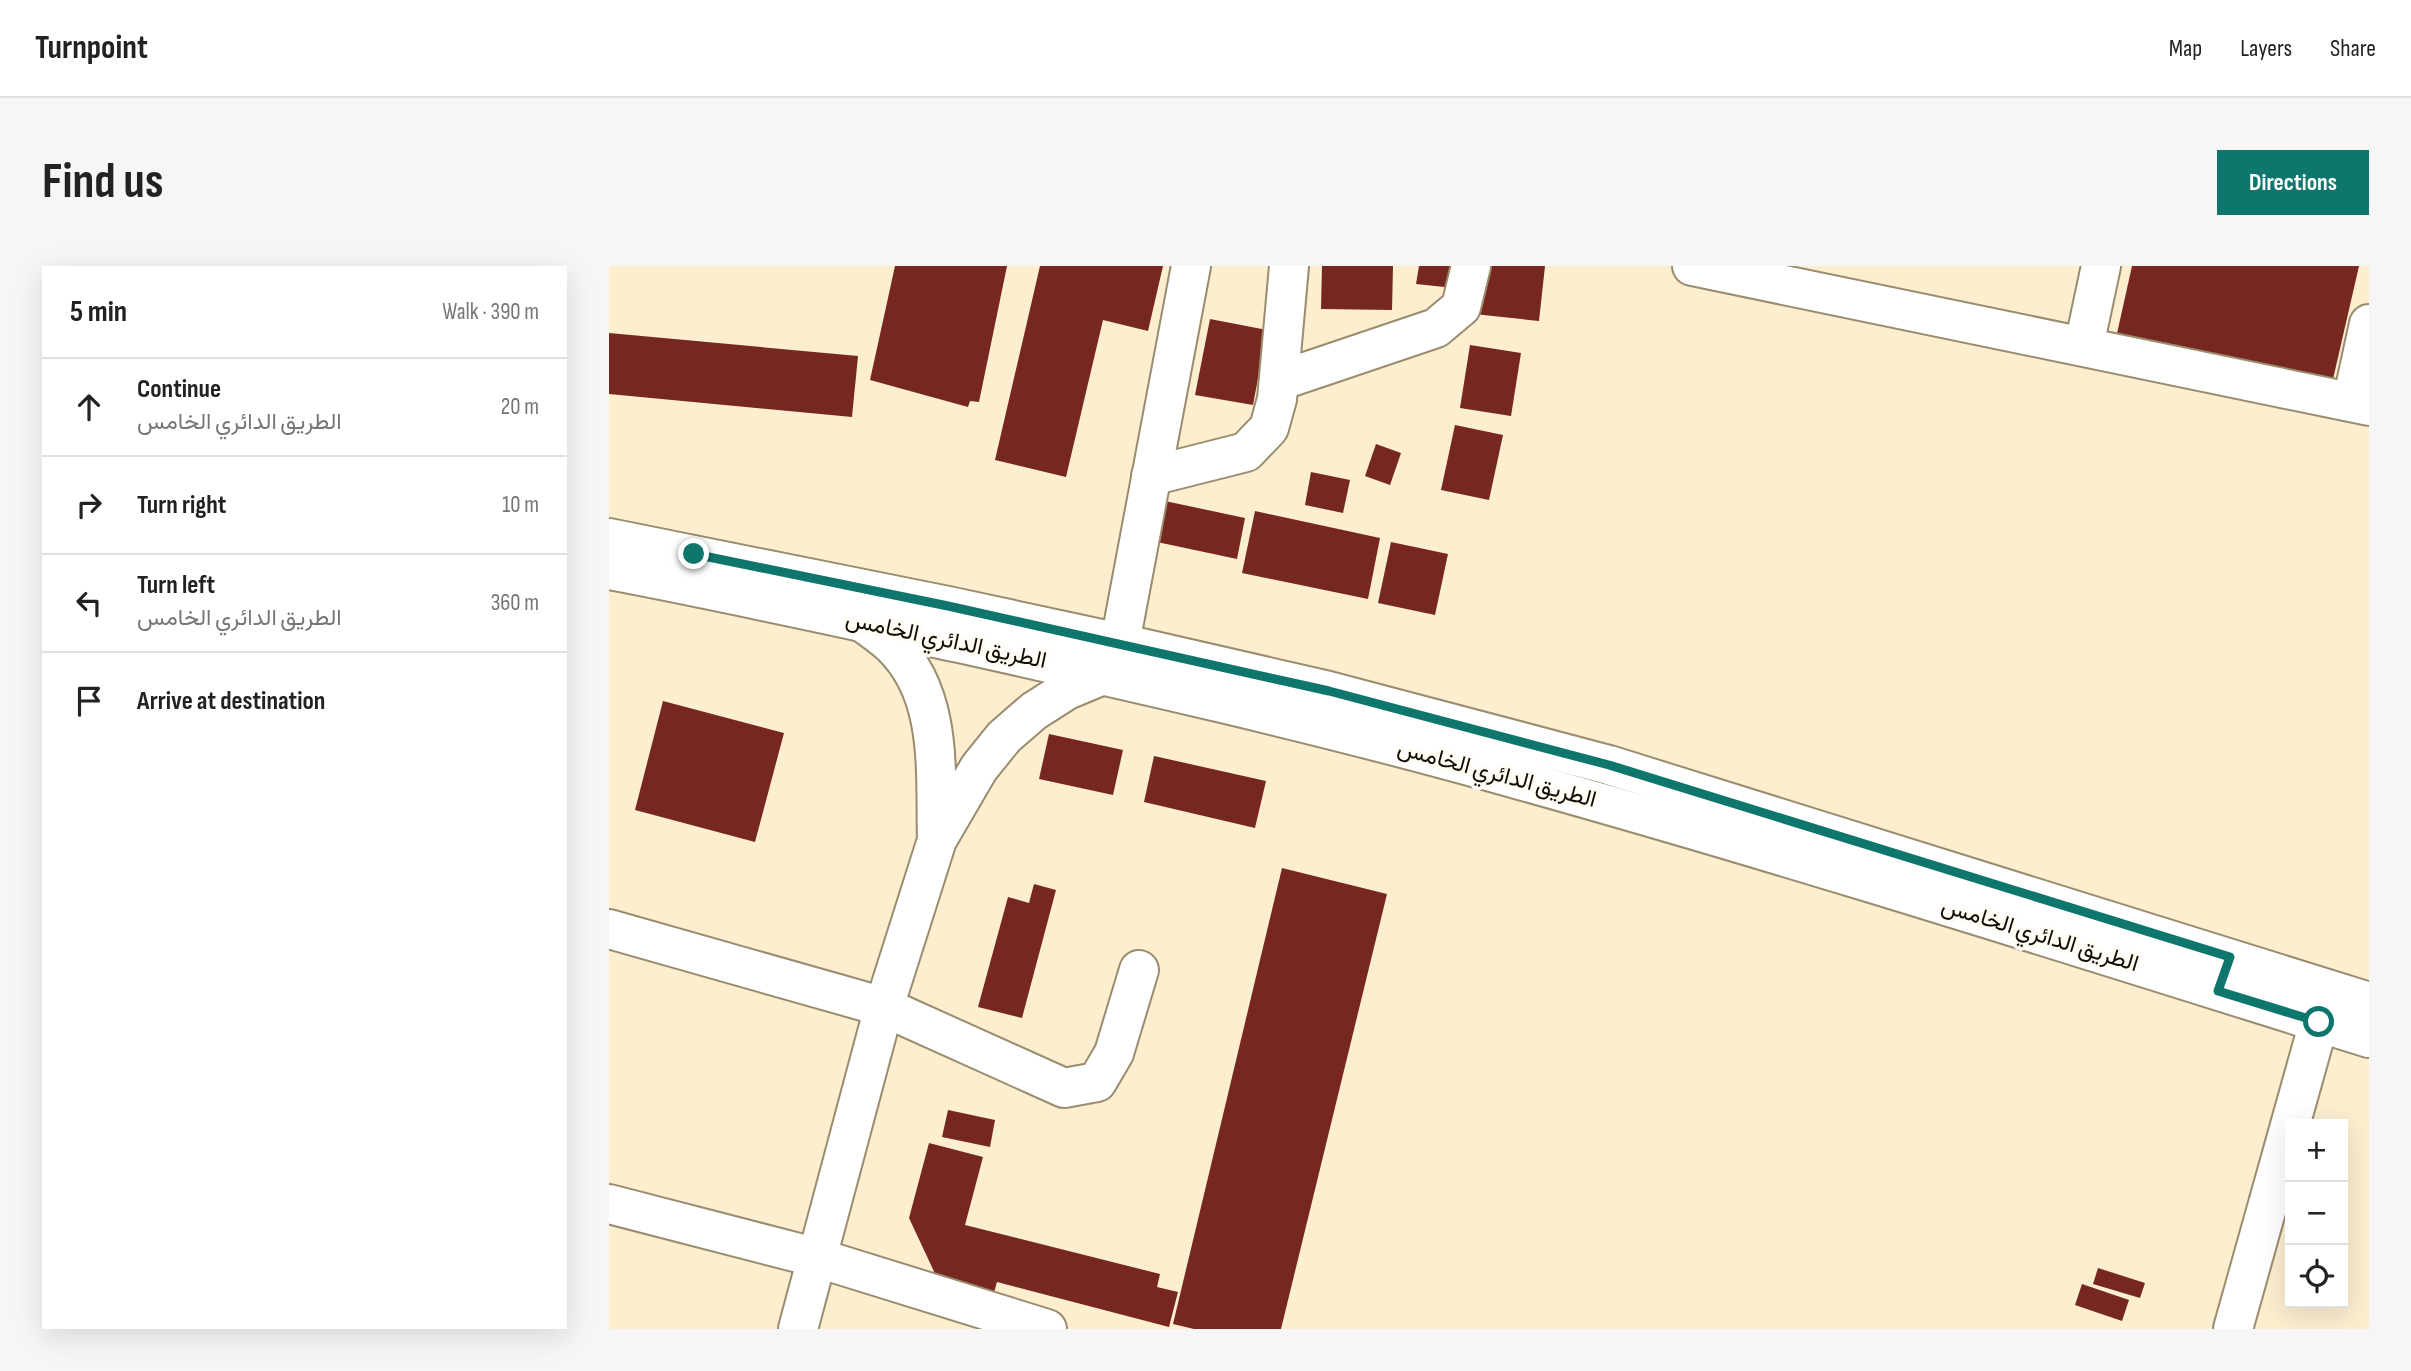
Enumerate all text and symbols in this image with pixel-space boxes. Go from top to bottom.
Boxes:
text: Turnpoint [35,28,148,68]
text: Map [2169,34,2202,63]
text: Layers [2240,34,2292,63]
text: Share [2330,34,2376,63]
button: Directions [2217,150,2369,215]
text: Find us [42,153,164,212]
text: 5 min [70,294,127,330]
text: Walk · 390 m [442,298,539,326]
text: Continue [137,374,221,405]
icon: ahead [70,388,108,426]
text: 20 m [501,393,539,421]
text: الطريق الدائري الخامس [137,408,342,436]
icon: right [70,486,108,524]
text: Turn right [137,490,226,521]
text: 10 m [502,491,539,519]
route end [678,538,709,569]
text: Turn left [137,570,215,601]
icon: left [70,584,108,622]
text: 360 m [491,589,539,617]
text: الطريق الدائري الخامس [137,604,342,632]
street label: الطريق الدائري الخامس [842,605,1049,679]
icon: arrive [70,682,108,720]
text: Arrive at destination [137,686,325,717]
street label: الطريق الدائري الخامس [1394,734,1599,818]
street label: الطريق الدائري الخامس [1937,892,2142,982]
route start [2303,1006,2334,1037]
map controls [2285,1119,2348,1308]
button: + [2285,1119,2348,1182]
button: − [2285,1182,2348,1245]
button: locate [2285,1245,2348,1308]

